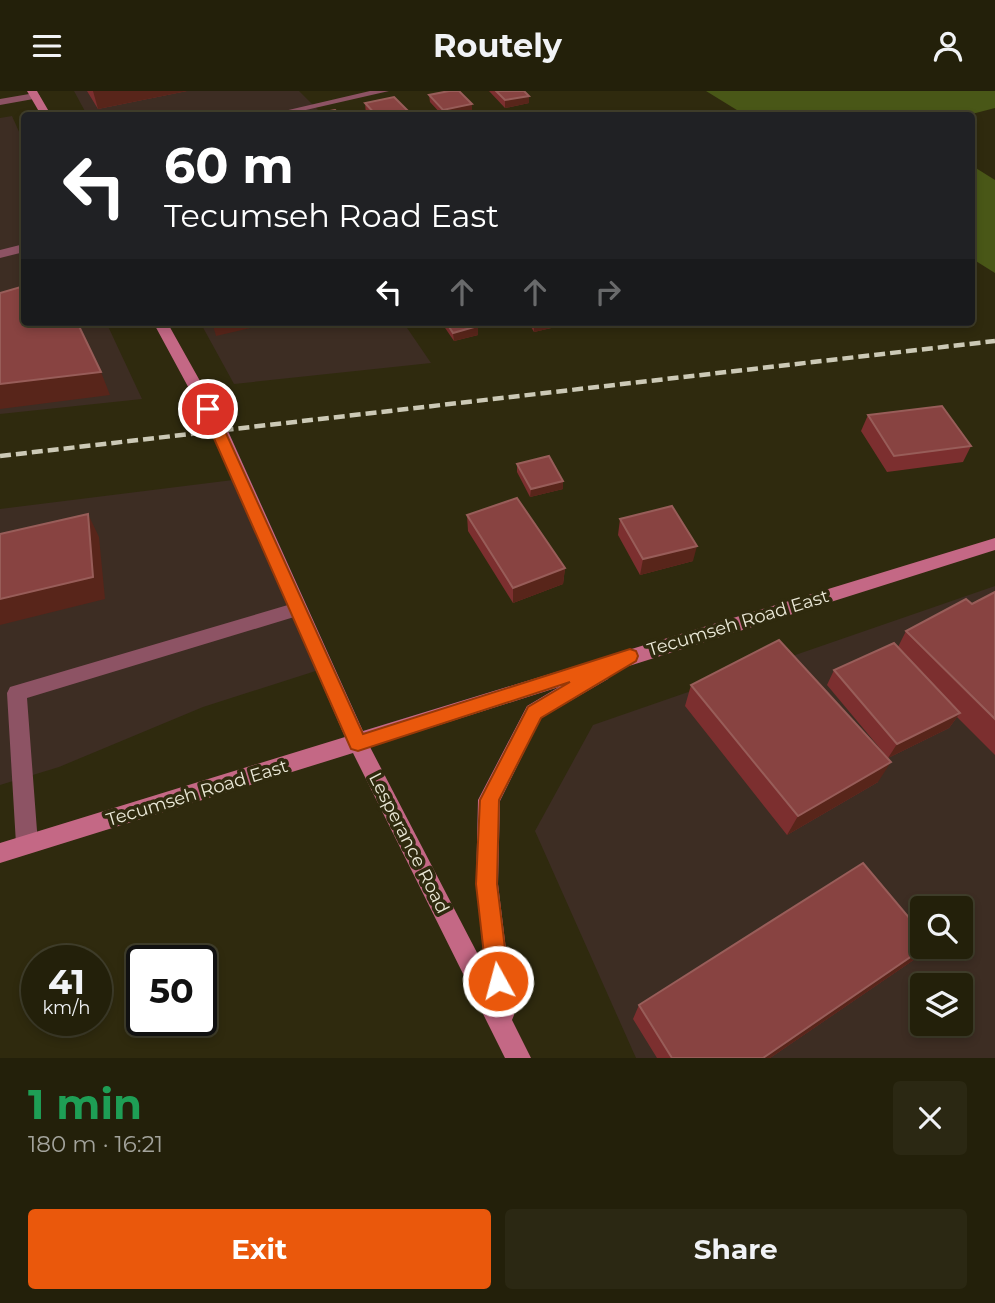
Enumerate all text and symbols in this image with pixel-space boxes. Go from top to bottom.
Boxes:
text: Routely [433,26,562,65]
icon: menu [28,27,66,65]
icon: person [929,27,967,65]
text: 60 m [164,136,294,195]
icon: left [49,140,140,231]
text: Tecumseh Road East [164,196,499,235]
icon: left [370,273,408,311]
icon: ahead [443,273,481,311]
icon: ahead [516,273,554,311]
icon: right [589,273,627,311]
pin [178,379,238,439]
icon: arrive [189,390,227,428]
street label: Tecumseh Road East [645,585,831,661]
street label: Tecumseh Road East [104,755,290,831]
street label: Lesperance Road [364,769,454,917]
map controls [910,896,973,1036]
button: search [910,896,973,959]
position arrow [461,944,535,1018]
speed limit sign: 50 [126,945,217,1036]
text: 41 [48,960,85,1003]
button: layers [910,973,973,1036]
text: km/h [42,997,91,1019]
text: 1 min [28,1078,142,1130]
button: close [893,1081,967,1155]
text: 180 m · 16:21 [28,1130,163,1158]
button: Exit [28,1209,491,1289]
button: Share [505,1209,967,1289]

